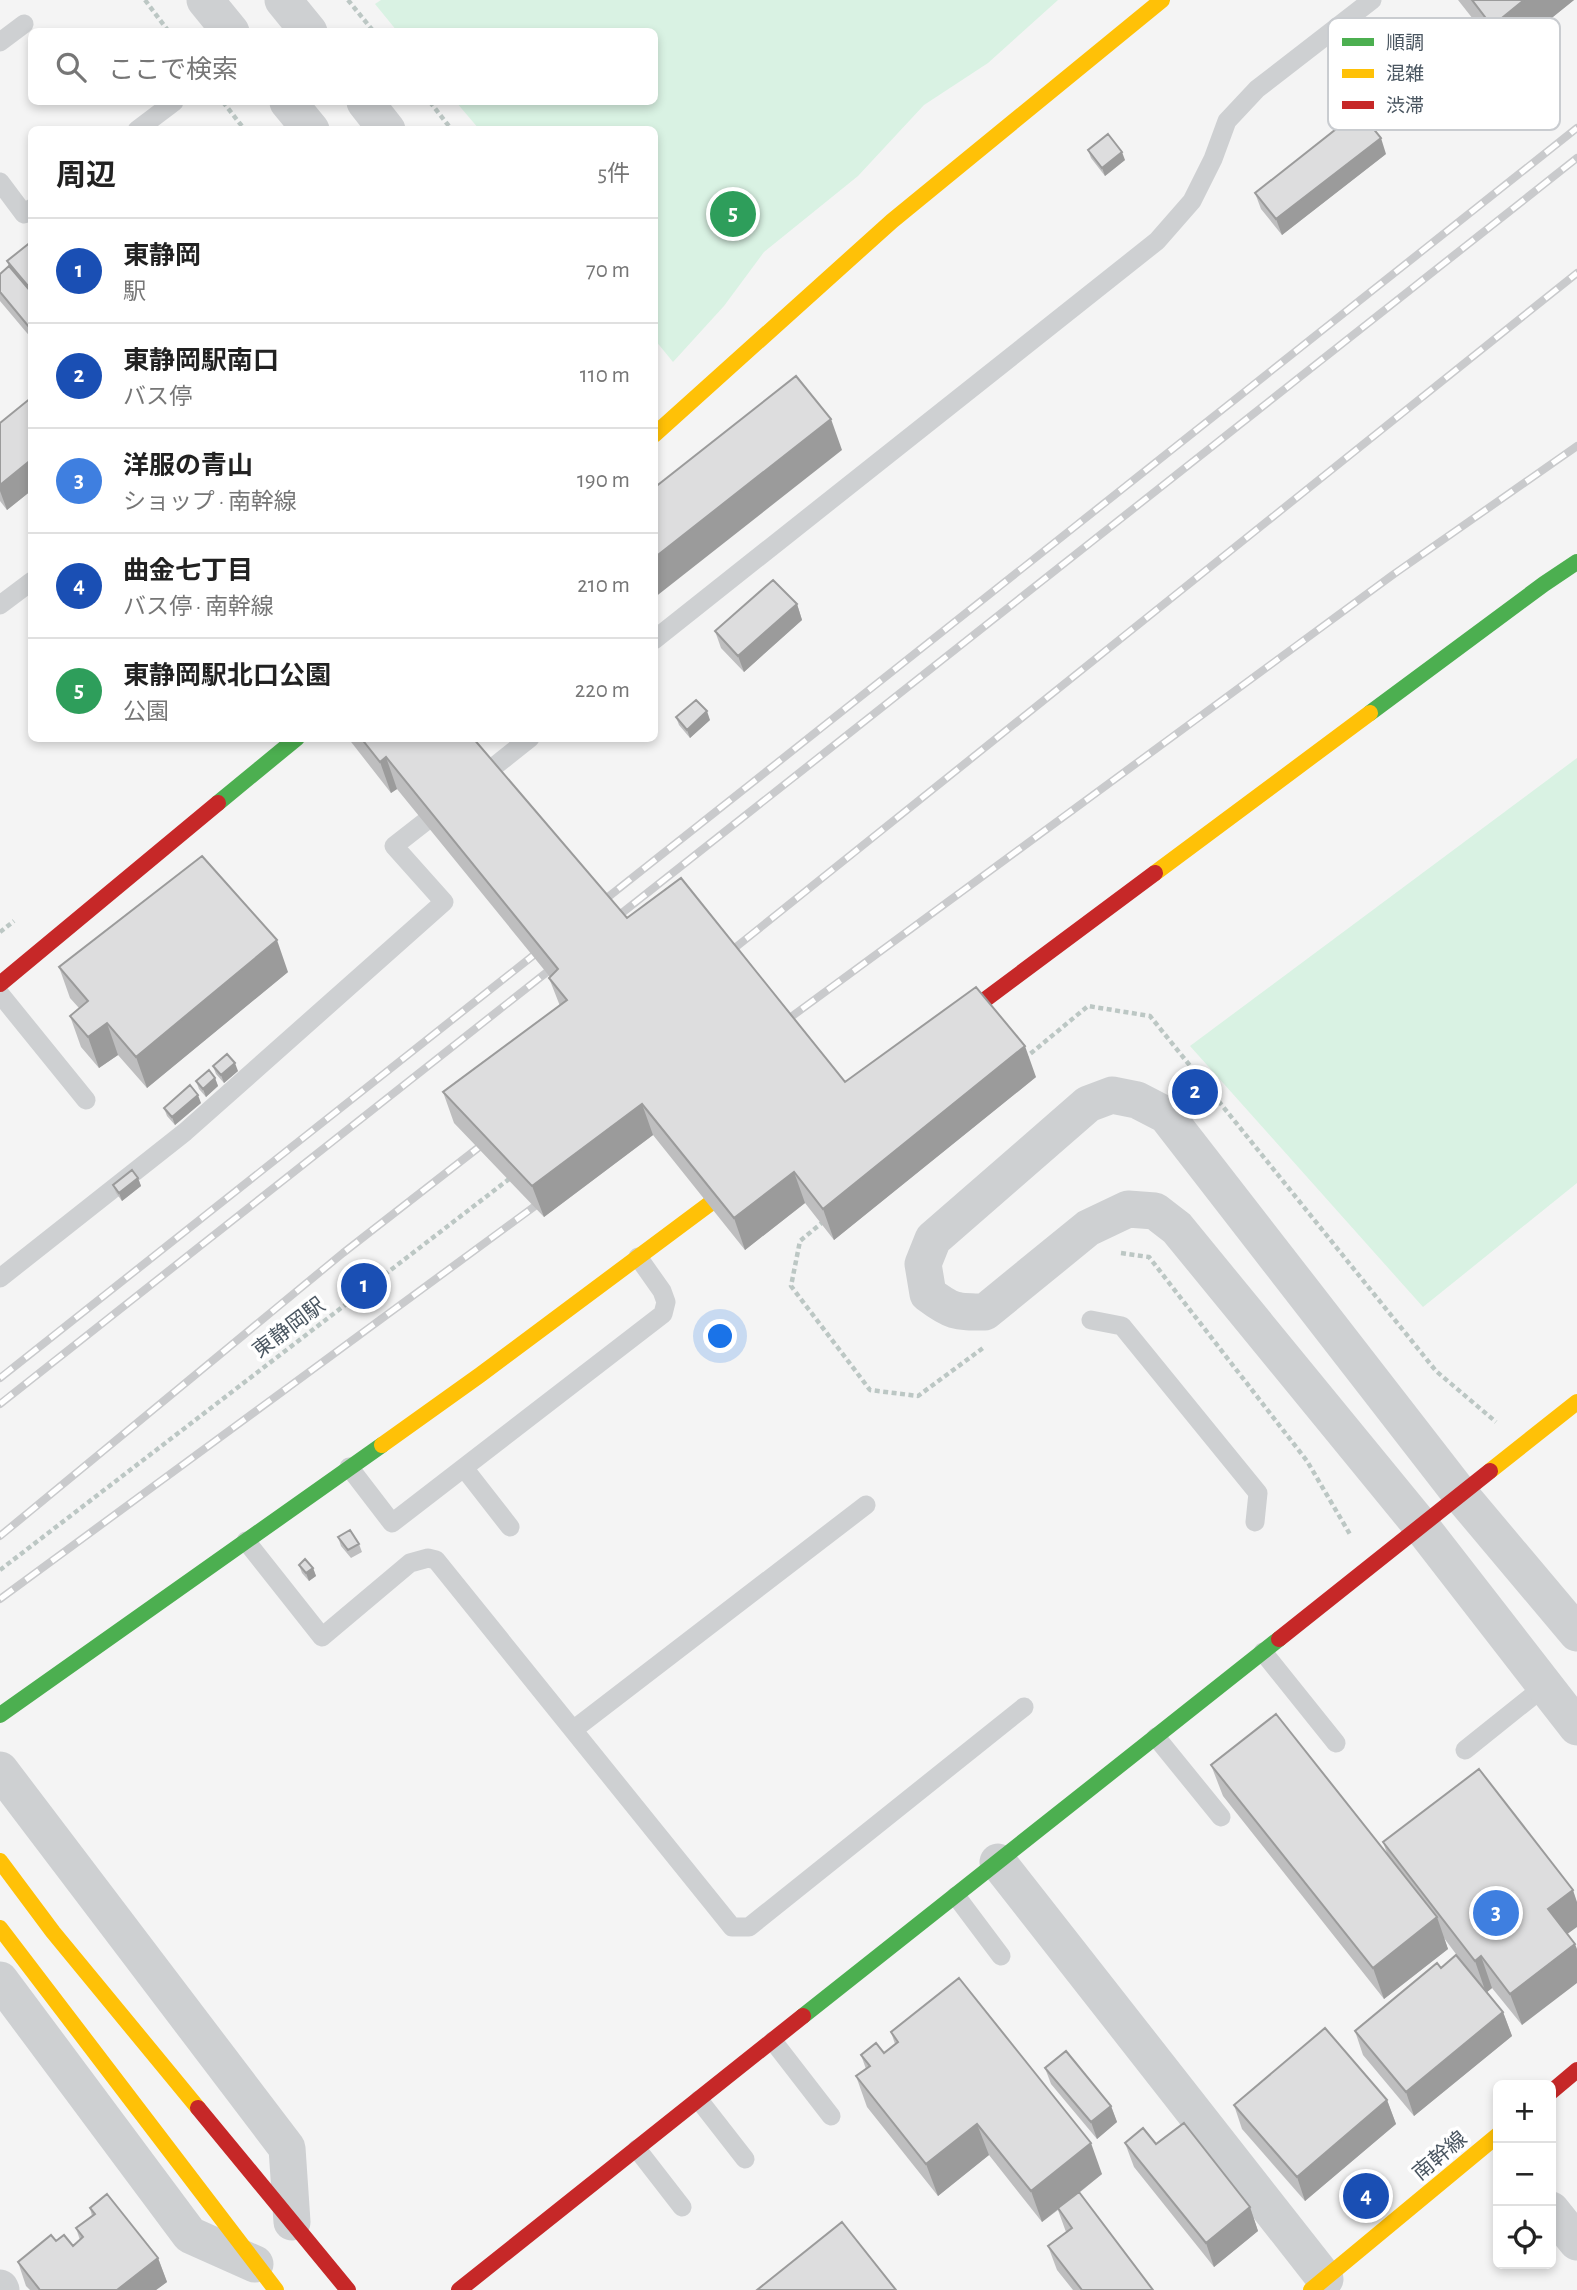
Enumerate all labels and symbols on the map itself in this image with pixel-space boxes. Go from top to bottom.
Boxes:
legend [1328,18,1560,130]
text: 順調 [1386,33,1424,53]
text: 混雑 [1386,63,1424,84]
text: 渋滞 [1386,95,1424,116]
pin: 5 [710,188,756,240]
pin: 2 [1172,1066,1218,1118]
pin: 1 [341,1260,387,1312]
street label: 東静岡駅 [249,1294,329,1362]
your location [703,1319,737,1353]
pin: 3 [1473,1887,1519,1939]
street label: 南幹線 [1408,2127,1471,2184]
pin: 4 [1343,2170,1389,2222]

